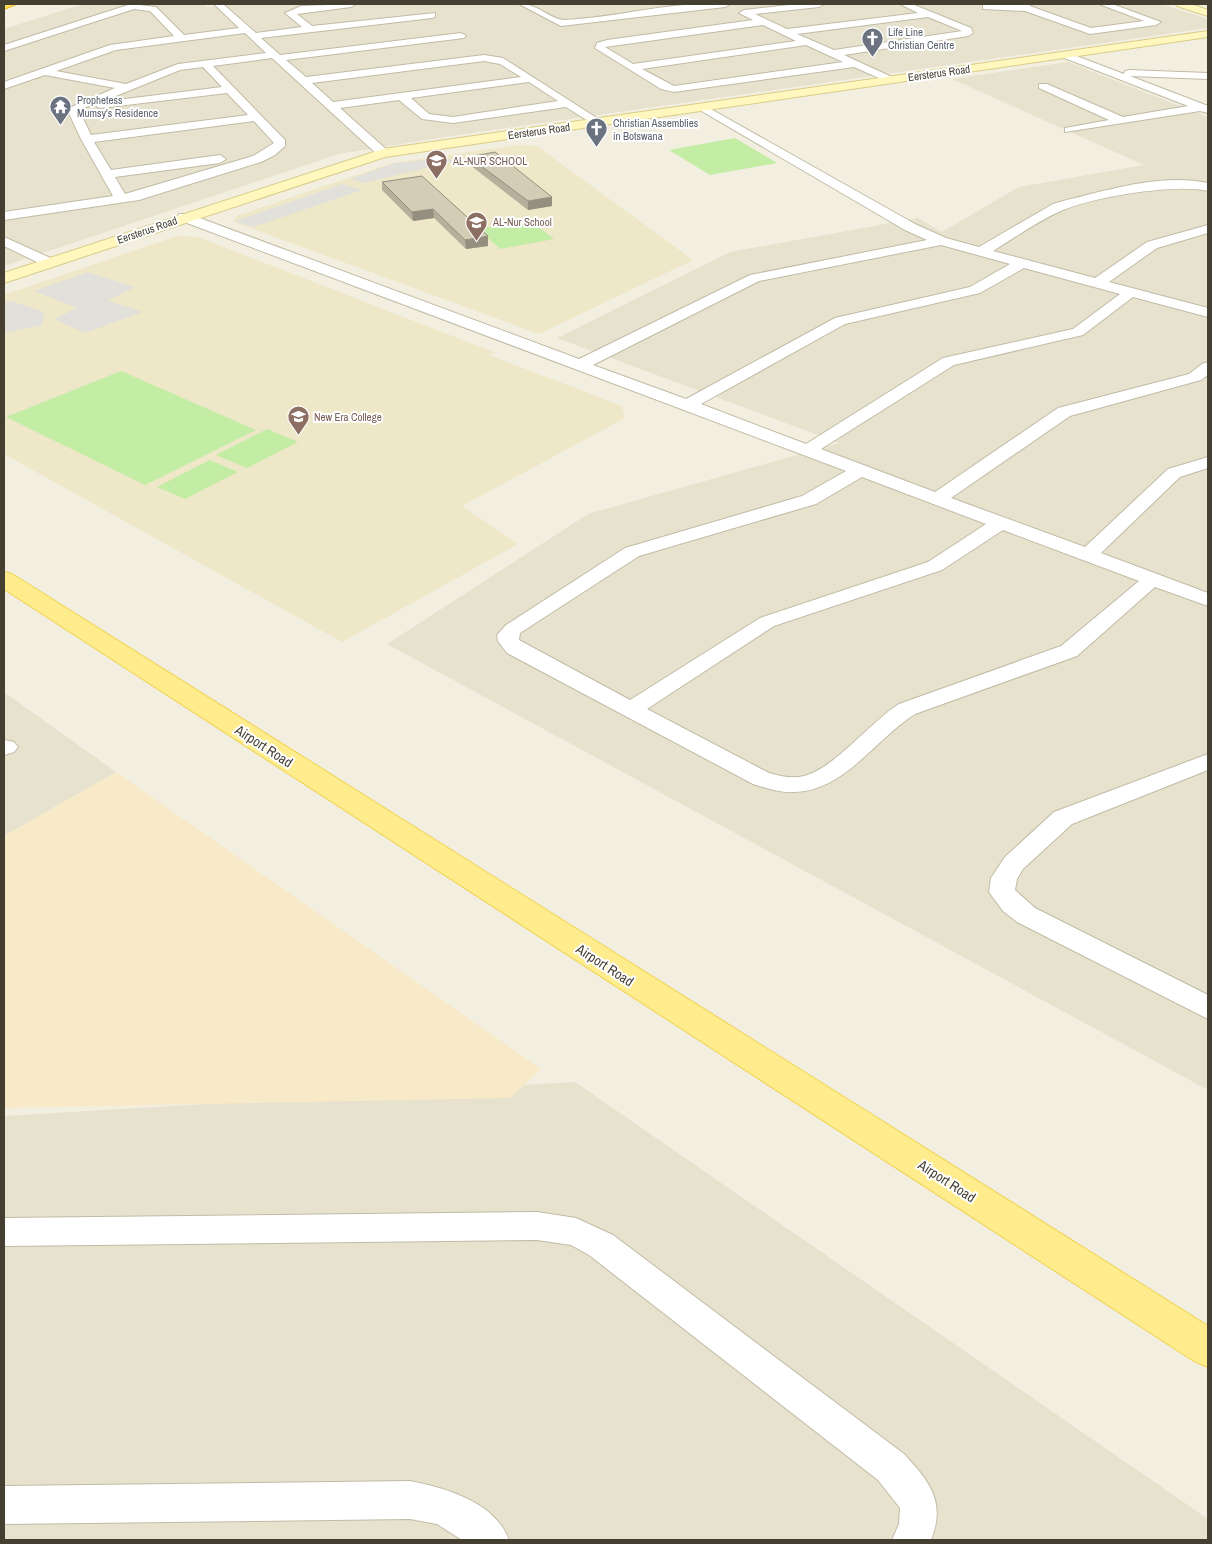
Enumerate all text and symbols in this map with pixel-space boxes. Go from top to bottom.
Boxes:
place label: Life Line Christian Centre [888,25,954,52]
church icon: Life Line Christian Centre [860,26,884,57]
street label: Eersterus Road [907,62,971,84]
place label: Prophetess Mumsy's Residence [77,93,158,120]
temple icon: Prophetess Mumsy's Residence [49,94,73,125]
place label: Christian Assemblies in Botswana [613,116,699,143]
church icon: Christian Assemblies in Botswana [585,117,609,148]
street label: Eersterus Road [507,120,571,142]
school or university icon: AL-NUR SCHOOL [425,149,449,180]
place label: AL-NUR SCHOOL [452,154,527,168]
school or university icon: AL-Nur School [465,210,489,241]
street label: Eersterus Road [115,213,179,247]
place label: AL-Nur School [492,215,552,229]
school or university icon: New Era College [286,405,310,436]
place label: New Era College [314,410,382,424]
street label: Airport Road [231,720,296,771]
street label: Airport Road [572,939,637,990]
street label: Airport Road [914,1155,979,1206]

